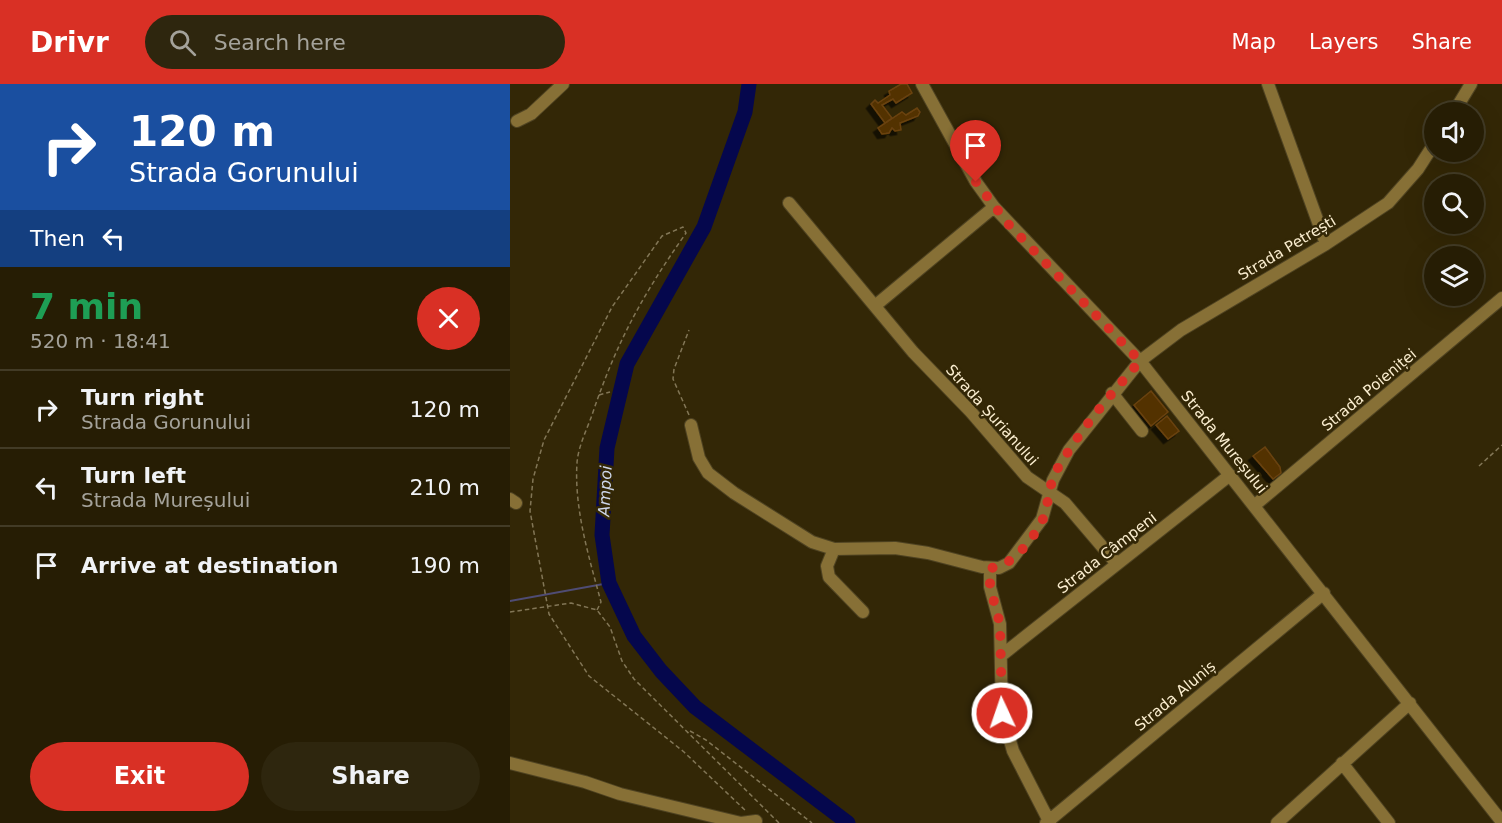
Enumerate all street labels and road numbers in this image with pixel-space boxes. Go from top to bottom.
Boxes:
street label: Strada Petrești [1235,212,1339,284]
street label: Strada Poieniței [1318,345,1420,435]
street label: Strada Șurianului [942,361,1042,469]
street label: Strada Mureșului [1177,387,1271,497]
street label: Strada Câmpeni [1054,509,1160,597]
street label: Strada Aluniș [1131,657,1219,735]

